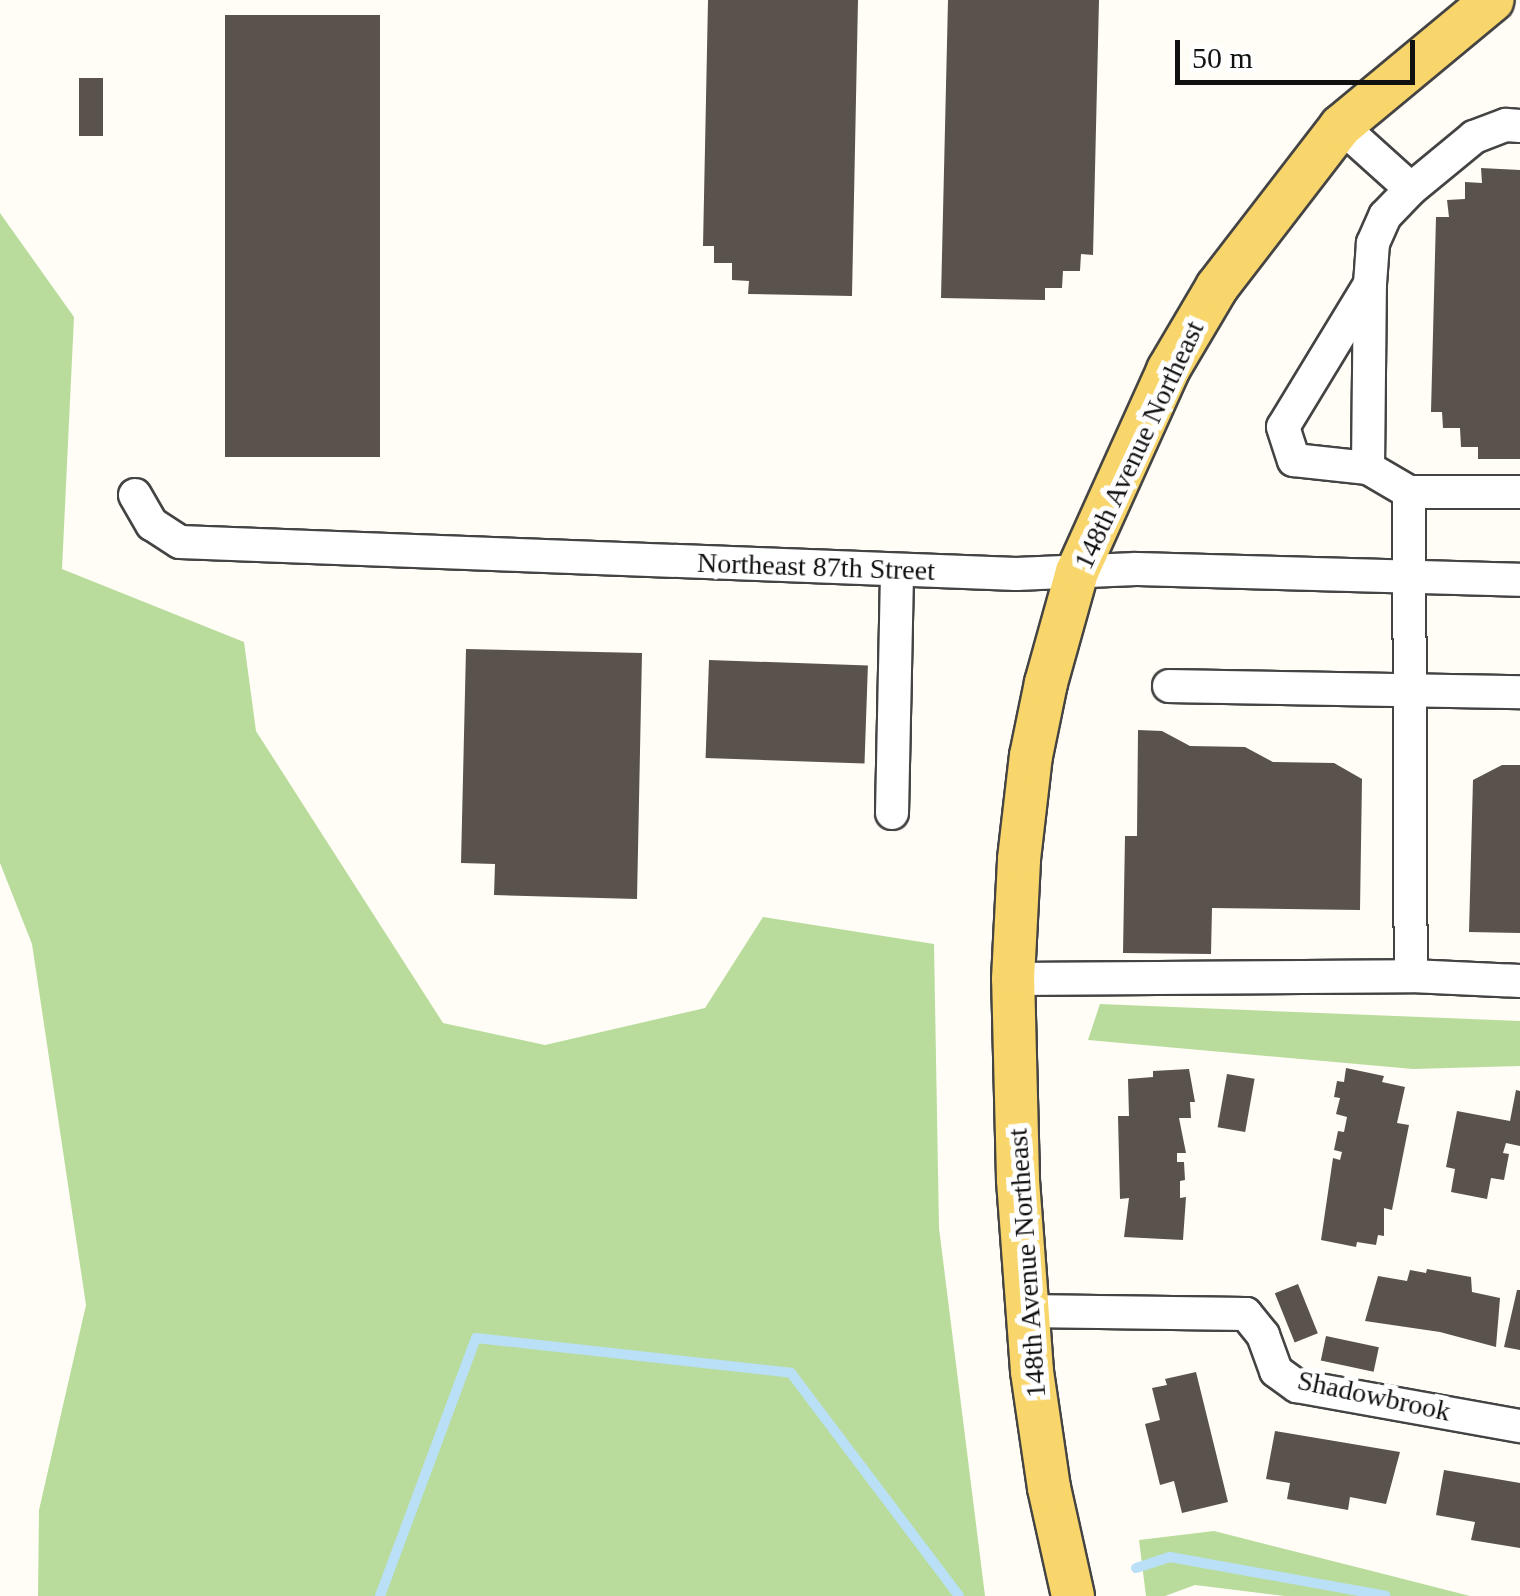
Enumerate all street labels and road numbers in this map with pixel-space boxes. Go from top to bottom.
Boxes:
street label: 148th Avenue Northeast [1066,315,1212,575]
street label: Northeast 87th Street [697,546,935,588]
street label: 148th Avenue Northeast [1001,1126,1053,1400]
street label: Shadowbrook [1294,1363,1454,1429]

